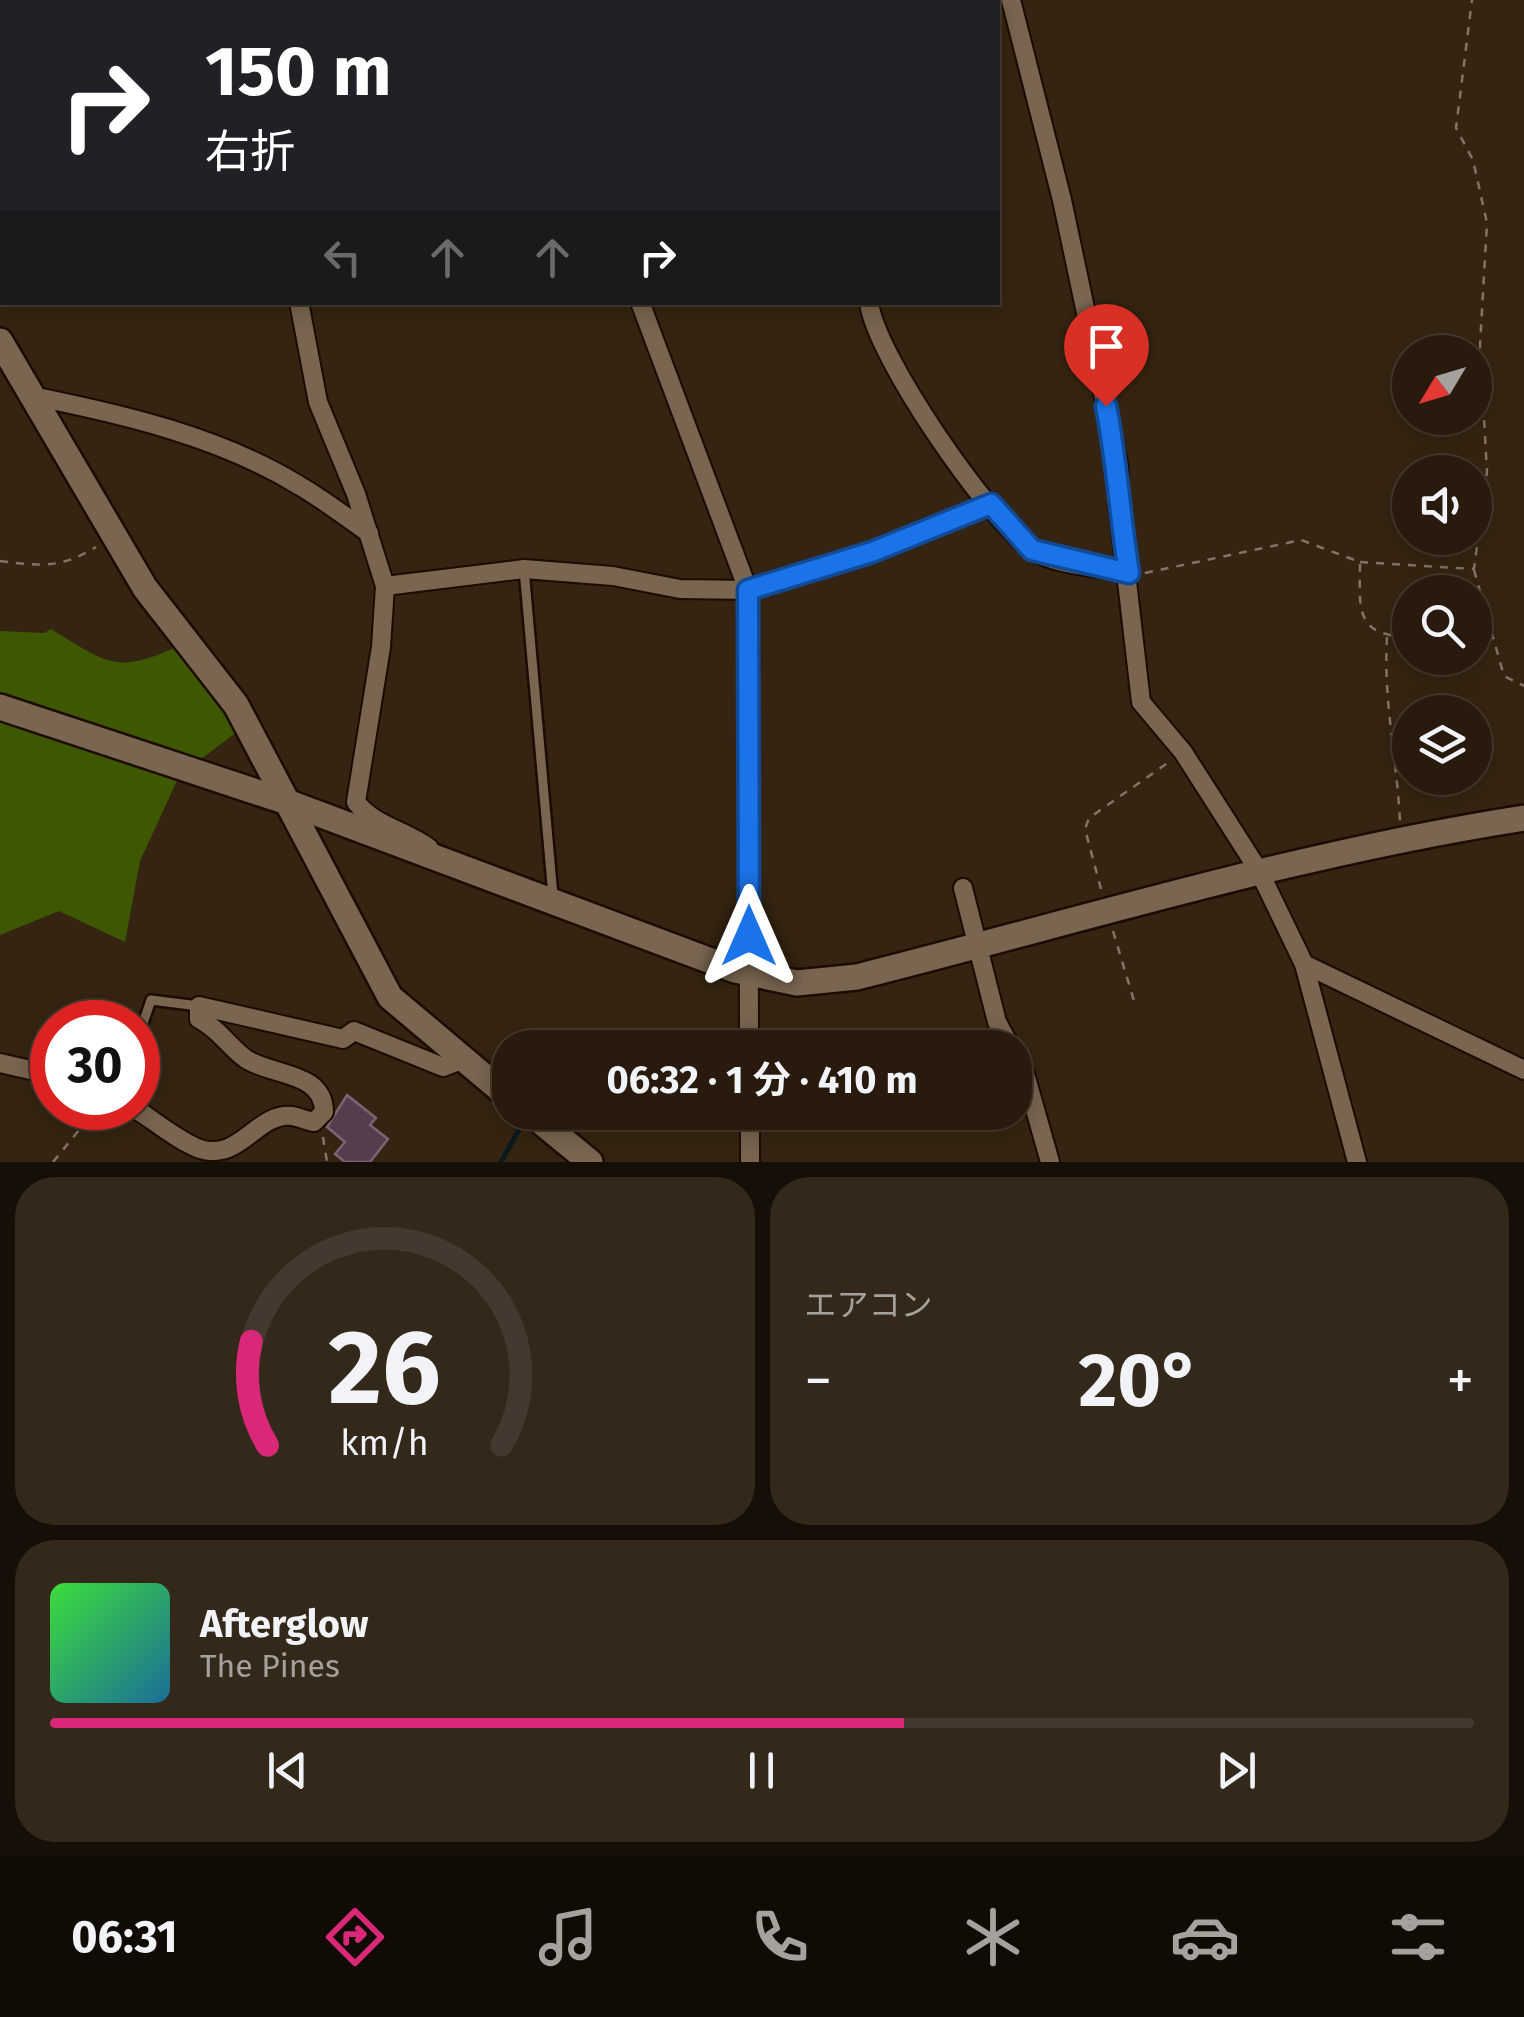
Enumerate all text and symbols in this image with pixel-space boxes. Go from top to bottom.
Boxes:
text: 150 m [205,30,392,114]
icon: right [40,40,170,170]
text: 右折 [205,125,295,179]
icon: left [315,230,370,285]
icon: ahead [420,230,475,285]
icon: ahead [525,230,580,285]
icon: right [630,230,685,285]
pin [1064,304,1149,407]
icon: arrive [1079,319,1134,374]
north arrow [1392,335,1492,435]
map controls [1392,335,1492,795]
button: sound [1392,455,1492,555]
button: search [1392,575,1492,675]
button: layers [1392,695,1492,795]
position arrow [697,884,801,988]
speed limit sign: 30 [30,1000,160,1130]
text: 06:32 · 1 分 · 410 m [606,1057,918,1103]
text: エアコン [805,1286,933,1324]
text: 26 [329,1306,441,1431]
text: 20° [1078,1336,1200,1426]
text: − [805,1348,832,1414]
text: + [1447,1348,1474,1414]
text: km/h [341,1422,429,1464]
text: Afterglow [200,1601,368,1647]
text: The Pines [200,1647,340,1685]
icon: previous [260,1743,315,1798]
icon: pause [734,1743,789,1798]
icon: next [1209,1743,1264,1798]
icon: directions [320,1902,390,1972]
icon: music [533,1902,603,1972]
icon: phone [745,1902,815,1972]
icon: climate [958,1902,1028,1972]
icon: car [1170,1902,1240,1972]
icon: filters [1383,1902,1453,1972]
text: 06:31 [71,1910,178,1964]

